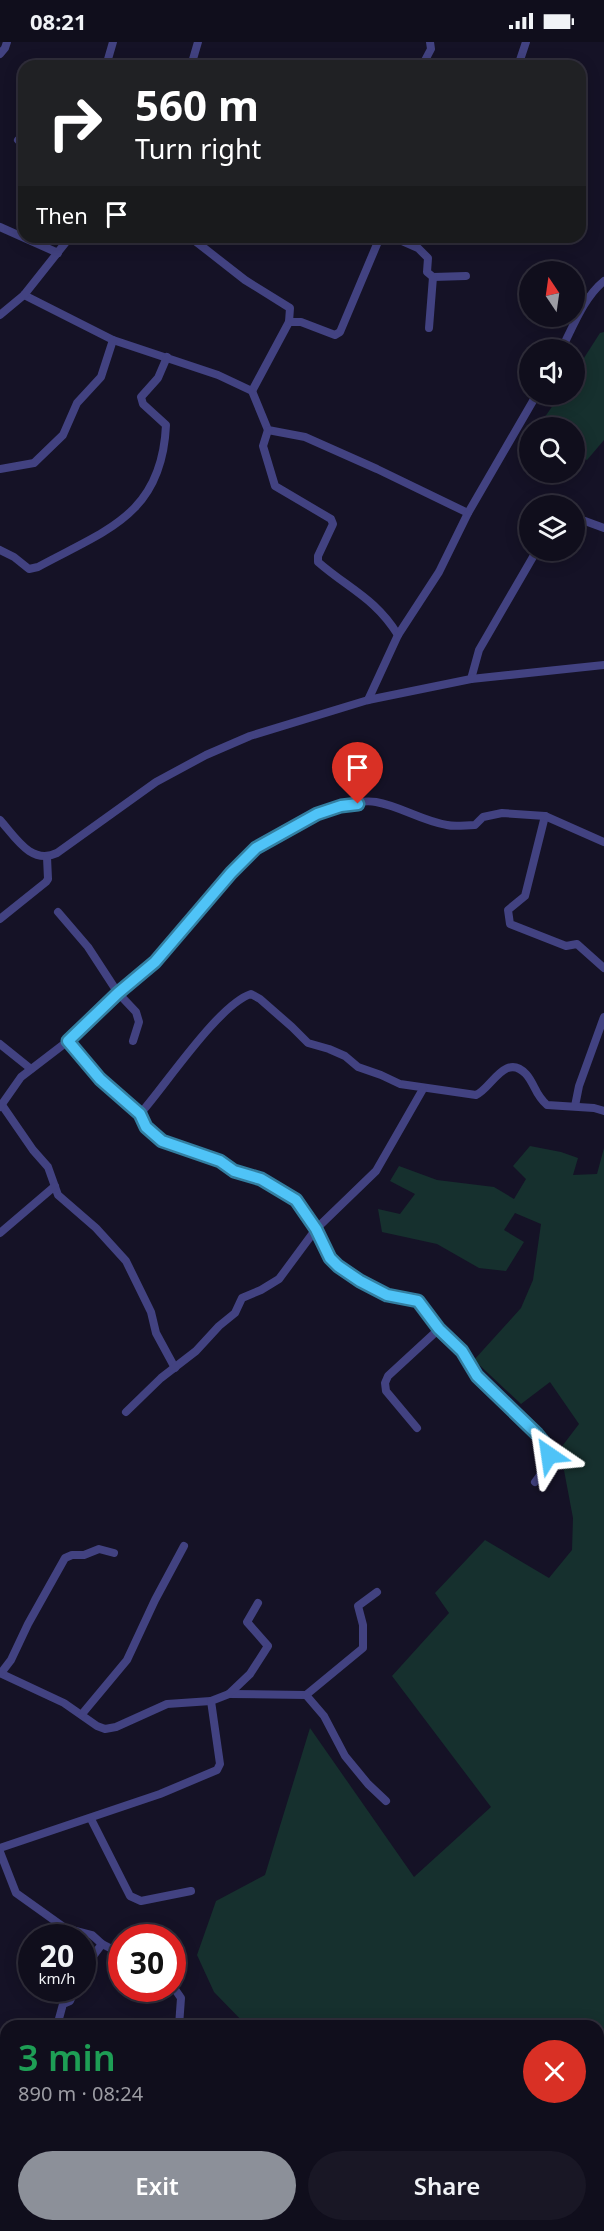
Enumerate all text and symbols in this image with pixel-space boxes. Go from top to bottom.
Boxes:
text: 08:21 [30,6,87,36]
text: 560 m [135,76,259,133]
icon: right [36,84,114,162]
text: Turn right [135,130,261,167]
icon: arrive [100,198,133,231]
text: Then [36,200,88,230]
north arrow [519,261,585,327]
map controls [519,261,585,561]
button: sound [519,339,585,405]
button: search [519,417,585,483]
button: layers [519,495,585,561]
pin [332,742,383,804]
icon: arrive [341,751,374,784]
position arrow [517,1423,581,1487]
speed limit sign: 30 [108,1924,186,2002]
text: 20 [40,1935,74,1976]
text: km/h [39,1968,75,1988]
text: 3 min [18,2033,116,2082]
button: close [523,2040,586,2103]
text: 890 m · 08:24 [18,2080,143,2107]
button: Exit [18,2151,296,2220]
button: Share [308,2151,586,2220]

